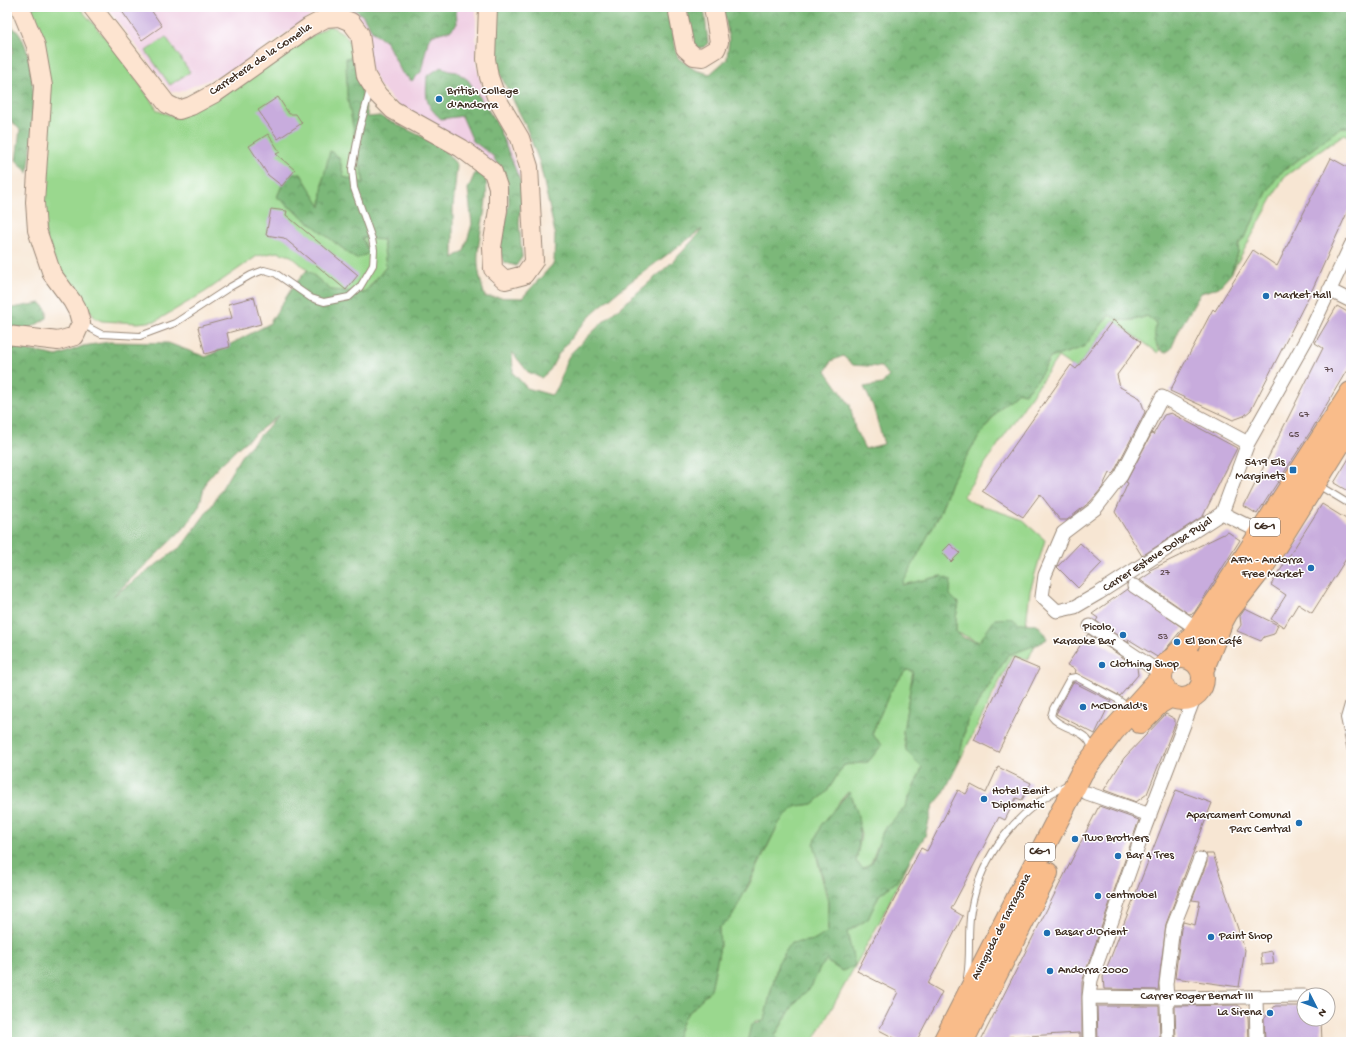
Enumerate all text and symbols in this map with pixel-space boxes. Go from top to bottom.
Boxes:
street label: Carretera de la Comella [207,20,315,99]
place label: British College d'Andorra [446,85,519,113]
marker: British College d'Andorra [434,94,444,104]
place label: Market Hall [1274,289,1332,303]
marker: Market Hall [1261,291,1271,301]
house number: 71 [1323,364,1334,376]
house number: 67 [1299,409,1310,421]
house number: 65 [1289,429,1299,441]
place label: 5419 Els Marginets [1235,456,1286,484]
marker: 5419 Els Marginets [1288,465,1298,475]
street label: Carrer Esteve Dolsa Pujal [1101,514,1216,596]
road number: CG-1 [1250,518,1280,536]
place label: AFM - Andorra Free Market [1231,554,1304,582]
marker: AFM - Andorra Free Market [1306,563,1316,573]
house number: 27 [1160,567,1171,579]
place label: Picolo, Karaoke Bar [1053,621,1117,649]
marker: Picolo, Karaoke Bar [1118,630,1128,640]
house number: 53 [1158,631,1168,643]
place label: El Bon Café [1185,635,1243,649]
marker: El Bon Café [1172,637,1182,647]
place label: Clothing Shop [1110,658,1179,672]
marker: Clothing Shop [1097,660,1107,670]
place label: McDonald's [1091,700,1148,714]
marker: McDonald's [1078,702,1088,712]
place label: Hotel Zenit Diplomatic [991,785,1050,813]
marker: Hotel Zenit Diplomatic [979,794,989,804]
place label: Aparcament Comunal Parc Central [1186,809,1291,837]
marker: Aparcament Comunal Parc Central [1294,818,1304,828]
place label: Two Brothers [1082,832,1149,846]
marker: Two Brothers [1070,834,1080,844]
road number: CG-1 [1025,843,1055,861]
place label: Bar 4 Tres [1125,849,1174,863]
marker: Bar 4 Tres [1113,851,1123,861]
street label: Avinguda de Tarragona [969,871,1035,983]
place label: centmobel [1106,889,1157,903]
marker: centmobel [1093,891,1103,901]
place label: Basar d'Orient [1054,926,1128,940]
marker: Basar d'Orient [1042,928,1052,938]
place label: Paint Shop [1218,930,1273,944]
marker: Paint Shop [1206,932,1216,942]
place label: Andorra 2000 [1058,964,1129,978]
marker: Andorra 2000 [1045,966,1055,976]
north arrow [1296,987,1336,1027]
street label: Carrer Roger Bernat III [1141,990,1254,1004]
place label: La Sirena [1217,1006,1262,1020]
text: N [1315,1006,1329,1019]
marker: La Sirena [1265,1008,1275,1018]

